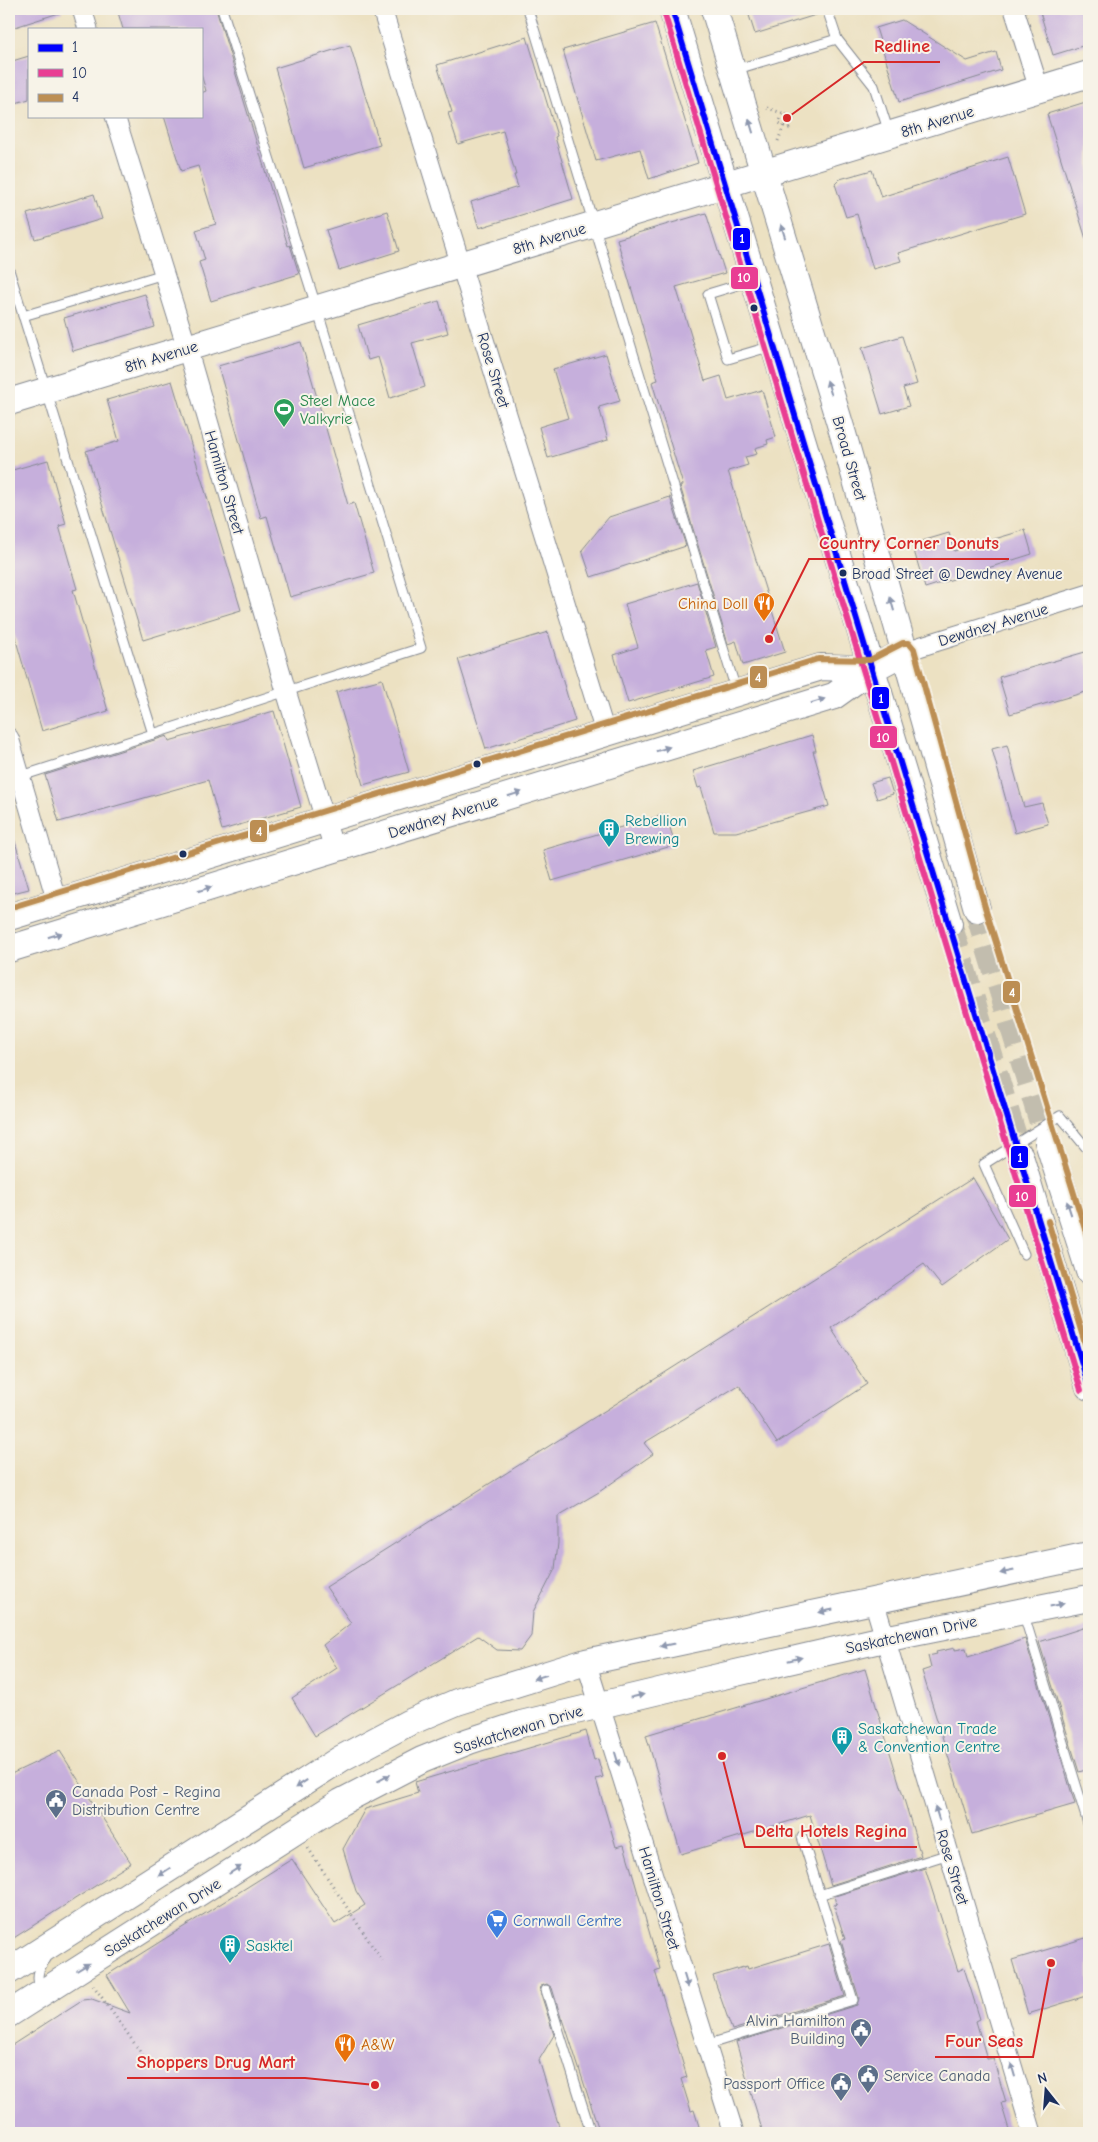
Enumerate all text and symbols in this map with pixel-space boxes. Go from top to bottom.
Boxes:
legend [28,28,202,118]
callout: Redline [864,29,940,62]
text: Redline [874,36,930,57]
text: 1 [72,38,78,56]
text: 10 [72,64,87,82]
text: 4 [72,88,79,106]
street label: 8th Avenue [899,102,976,142]
one-way arrow [747,119,754,134]
street label: 8th Avenue [511,219,588,259]
one-way arrow [778,224,786,239]
line badge: 1 [732,227,751,251]
text: 1 [739,230,745,247]
line badge: 10 [730,266,759,290]
text: 10 [737,269,751,286]
unlabelled marker [749,303,759,313]
street label: Rose Street [473,330,513,410]
street label: 8th Avenue [123,337,200,377]
one-way arrow [825,379,833,394]
place label: Steel Mace Valkyrie [300,392,375,428]
sports icon: Steel Mace Valkyrie [272,397,296,428]
street label: Broad Street [828,414,870,503]
street label: Hamilton Street [201,428,248,537]
callout: Country Corner Donuts [809,526,1009,559]
text: Country Corner Donuts [819,533,999,554]
place label: Broad Street @ Dewdney Avenue [852,565,1063,583]
marker: Broad Street @ Dewdney Avenue [838,568,848,578]
restaurant icon: China Doll [752,591,776,622]
place label: China Doll [678,595,748,613]
one-way arrow [888,596,896,611]
street label: Dewdney Avenue [936,600,1050,650]
line badge: 4 [749,665,768,689]
text: 4 [755,669,762,686]
line badge: 1 [871,686,890,710]
text: 1 [878,690,884,707]
one-way arrow [811,697,826,705]
line badge: 10 [869,725,898,749]
text: 10 [876,729,890,746]
one-way arrow [655,744,670,752]
unlabelled marker [472,759,482,769]
one-way arrow [507,789,522,797]
street label: Dewdney Avenue [386,792,500,842]
place label: Rebellion Brewing [625,812,687,848]
building icon: Rebellion Brewing [597,817,621,848]
line badge: 4 [249,819,268,843]
text: 4 [256,823,263,840]
unlabelled marker [178,849,188,859]
one-way arrow [198,884,213,892]
one-way arrow [48,930,63,938]
line badge: 4 [1002,980,1021,1004]
text: 4 [1009,984,1016,1001]
line badge: 1 [1010,1145,1029,1169]
text: 1 [1017,1149,1023,1166]
line badge: 10 [1008,1184,1037,1208]
text: 10 [1015,1188,1029,1205]
one-way arrow [1065,1200,1072,1215]
one-way arrow [999,1569,1015,1577]
one-way arrow [1050,1600,1066,1608]
one-way arrow [818,1608,834,1616]
street label: Saskatchewan Drive [844,1612,979,1658]
one-way arrow [659,1641,675,1649]
one-way arrow [788,1655,803,1663]
one-way arrow [532,1673,547,1681]
one-way arrow [630,1692,645,1700]
street label: Saskatchewan Drive [452,1702,585,1758]
place label: Saskatchewan Trade & Convention Centre [858,1720,1000,1756]
building icon: Saskatchewan Trade & Convention Centre [830,1725,854,1756]
one-way arrow [613,1751,621,1766]
one-way arrow [377,1774,390,1783]
one-way arrow [294,1780,307,1789]
place label: Canada Post - Regina Distribution Centre [72,1783,221,1819]
public building icon: Canada Post - Regina Distribution Centre [44,1788,68,1819]
one-way arrow [932,1806,940,1821]
callout: Delta Hotels Regina [745,1814,917,1847]
text: Delta Hotels Regina [755,1821,907,1842]
street label: Rose Street [932,1827,972,1907]
street label: Hamilton Street [635,1844,683,1952]
one-way arrow [228,1866,241,1875]
one-way arrow [157,1867,170,1876]
street label: Saskatchewan Drive [101,1875,224,1961]
supermarket icon: Cornwall Centre [485,1908,509,1939]
place label: Cornwall Centre [513,1912,622,1930]
building icon: Sasktel [218,1933,242,1964]
place label: Sasktel [246,1937,293,1955]
one-way arrow [76,1962,89,1972]
one-way arrow [683,1973,691,1988]
place label: Alvin Hamilton Building [746,2012,845,2048]
public building icon: Alvin Hamilton Building [849,2017,873,2048]
callout: Four Seas [935,2024,1033,2057]
text: Four Seas [945,2031,1023,2052]
restaurant icon: A&W [333,2032,357,2063]
place label: A&W [361,2036,395,2054]
callout: Shoppers Drug Mart [127,2045,305,2078]
text: Shoppers Drug Mart [137,2052,296,2073]
one-way arrow [1009,2062,1017,2077]
public building icon: Service Canada [856,2063,880,2094]
north arrow [1020,2064,1070,2114]
place label: Service Canada [884,2067,991,2085]
text: N [1035,2069,1049,2088]
public building icon: Passport Office [829,2071,853,2102]
place label: Passport Office [723,2075,825,2093]

